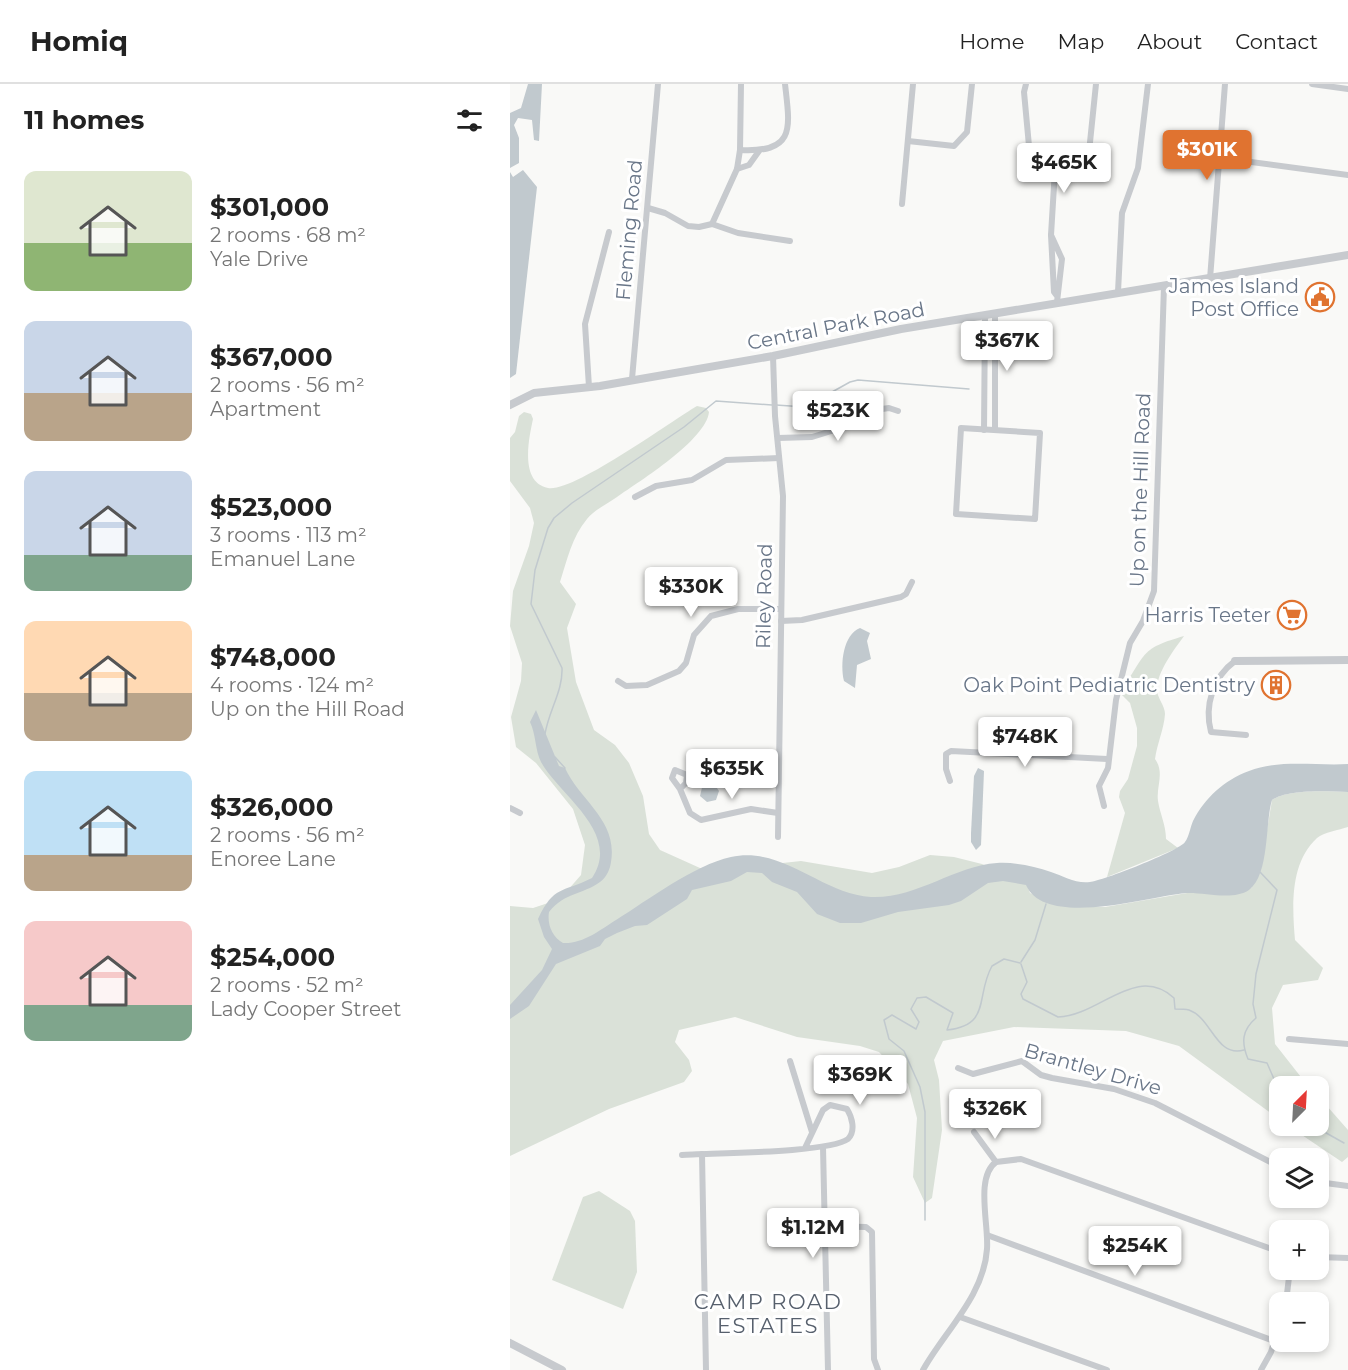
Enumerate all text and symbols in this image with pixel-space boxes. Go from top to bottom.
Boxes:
text: Homiq [30,24,128,58]
text: Home [959,29,1024,54]
text: Map [1057,29,1104,54]
text: About [1137,29,1202,54]
text: Contact [1235,29,1318,54]
text: 11 homes [24,104,144,136]
icon: filters [453,104,486,137]
pin: $301K [1165,130,1249,181]
text: $301K [1177,137,1237,161]
pin: $465K [1022,143,1106,194]
text: $465K [1031,150,1097,174]
street label: Fleming Road [611,158,647,302]
text: $301,000 [210,191,329,223]
icon: home [72,195,144,267]
text: 2 rooms · 68 m² [210,223,366,247]
text: Yale Drive [210,247,308,271]
place label: James Island Post Office [1168,274,1299,321]
public building icon: James Island Post Office [1304,281,1336,313]
street label: Central Park Road [745,297,927,355]
pin: $367K [965,321,1049,372]
text: $367K [975,328,1039,352]
text: $367,000 [210,341,333,373]
icon: home [72,345,144,417]
text: 2 rooms · 56 m² [210,373,365,397]
pin: $523K [796,391,880,442]
street label: Up on the Hill Road [1125,392,1155,588]
text: Apartment [210,397,321,421]
text: $523K [807,398,870,422]
text: $523,000 [210,491,332,523]
icon: home [72,495,144,567]
text: 3 rooms · 113 m² [210,523,367,547]
street label: Riley Road [751,543,777,649]
text: Emanuel Lane [210,547,355,571]
pin: $330K [649,567,733,618]
text: $330K [659,574,723,598]
supermarket icon: Harris Teeter [1276,599,1308,631]
place label: Harris Teeter [1144,603,1271,627]
text: $748,000 [210,641,336,673]
icon: home [72,645,144,717]
building icon: Oak Point Pediatric Dentistry [1260,669,1292,701]
text: 4 rooms · 124 m² [210,673,374,697]
place label: Oak Point Pediatric Dentistry [963,673,1255,697]
text: Up on the Hill Road [210,697,405,721]
pin: $748K [983,717,1067,768]
text: $748K [992,724,1058,748]
pin: $635K [690,749,774,800]
text: $635K [700,756,764,780]
text: $326,000 [210,791,333,823]
icon: home [72,795,144,867]
text: 2 rooms · 56 m² [210,823,365,847]
text: Enoree Lane [210,847,336,871]
text: $254,000 [210,941,335,973]
icon: home [72,945,144,1017]
text: 2 rooms · 52 m² [210,973,364,997]
text: Lady Cooper Street [210,997,401,1021]
street label: Brantley Drive [1022,1038,1164,1100]
pin: $369K [818,1055,902,1106]
text: $369K [828,1062,892,1086]
north arrow [1269,1076,1329,1136]
map controls [1269,1076,1329,1352]
pin: $326K [953,1089,1037,1140]
text: $326K [963,1096,1027,1120]
button: layers [1269,1148,1329,1208]
pin: $1.12M [764,1208,862,1259]
text: $1.12M [781,1215,845,1239]
button: + [1269,1220,1329,1280]
pin: $254K [1093,1226,1177,1277]
text: $254K [1102,1233,1168,1257]
district label: CAMP ROAD ESTATES [694,1289,842,1338]
button: − [1269,1292,1329,1352]

